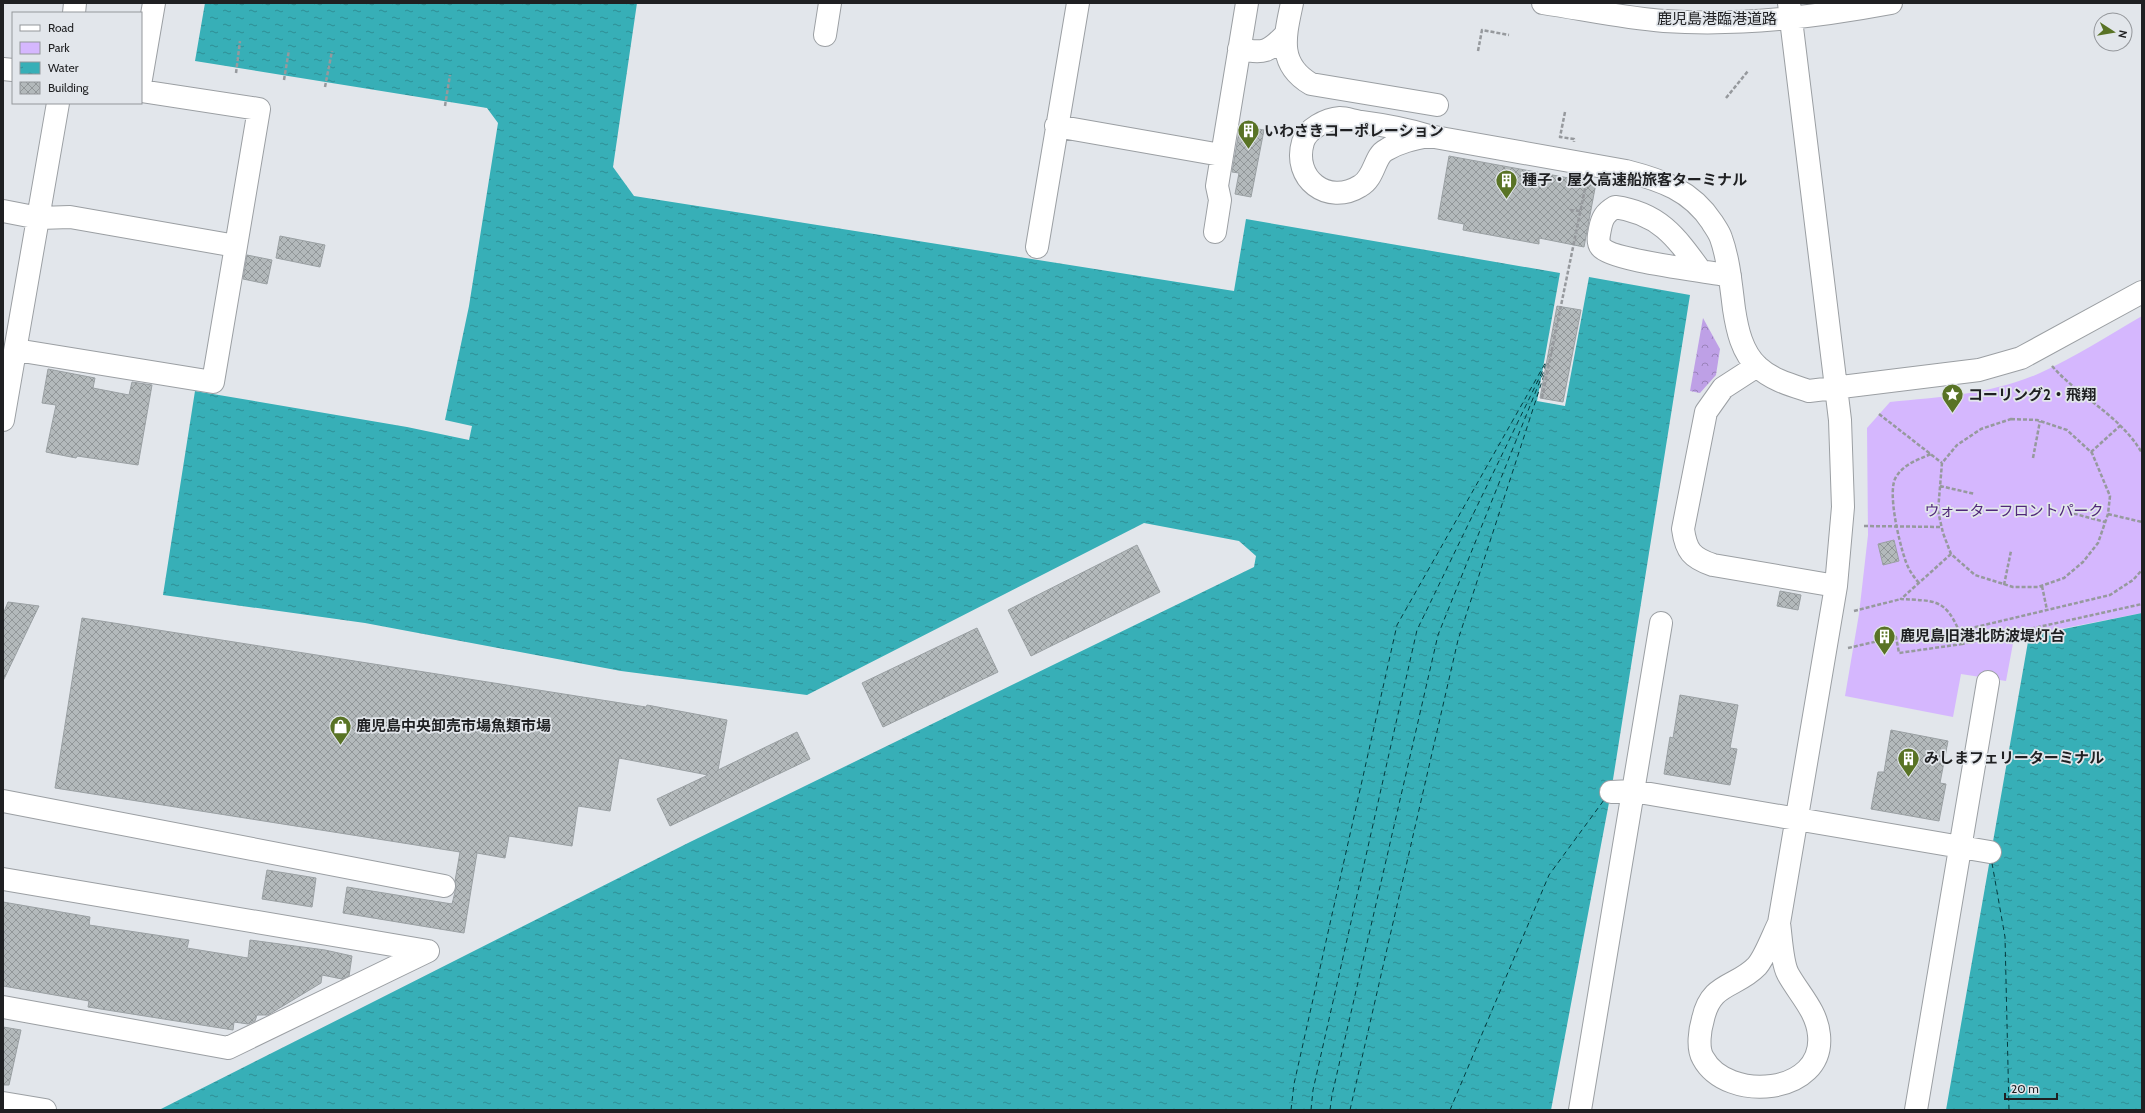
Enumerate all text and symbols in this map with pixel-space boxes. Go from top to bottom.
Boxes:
street label: 鹿児島港臨港道路 [1657,10,1777,28]
legend [12,12,142,104]
north arrow [2093,12,2133,52]
text: Road [48,20,74,35]
text: N [2115,29,2130,39]
text: Park [48,40,70,55]
text: Water [48,60,79,75]
text: Building [48,80,90,95]
building icon: いわさきコーポレーション [1235,118,1261,151]
place label: いわさきコーポレーション [1264,122,1444,140]
building icon: 種子・屋久高速船旅客ターミナル [1494,167,1520,200]
place label: 種子・屋久高速船旅客ターミナル [1522,171,1747,189]
place icon: コーリング2・飛翔 [1940,382,1966,415]
place label: コーリング2・飛翔 [1968,386,2096,404]
park label: ウォーターフロントパーク [1924,502,2104,520]
building icon: 鹿児島旧港北防波堤灯台 [1872,623,1898,656]
place label: 鹿児島旧港北防波堤灯台 [1900,627,2065,645]
shop icon: 鹿児島中央卸売市場魚類市場 [328,713,354,746]
place label: 鹿児島中央卸売市場魚類市場 [356,717,551,735]
building icon: みしまフェリーターミナル [1896,745,1922,778]
place label: みしまフェリーターミナル [1924,749,2104,767]
scale bar [2005,1075,2057,1101]
text: 20 m [2011,1081,2039,1096]

